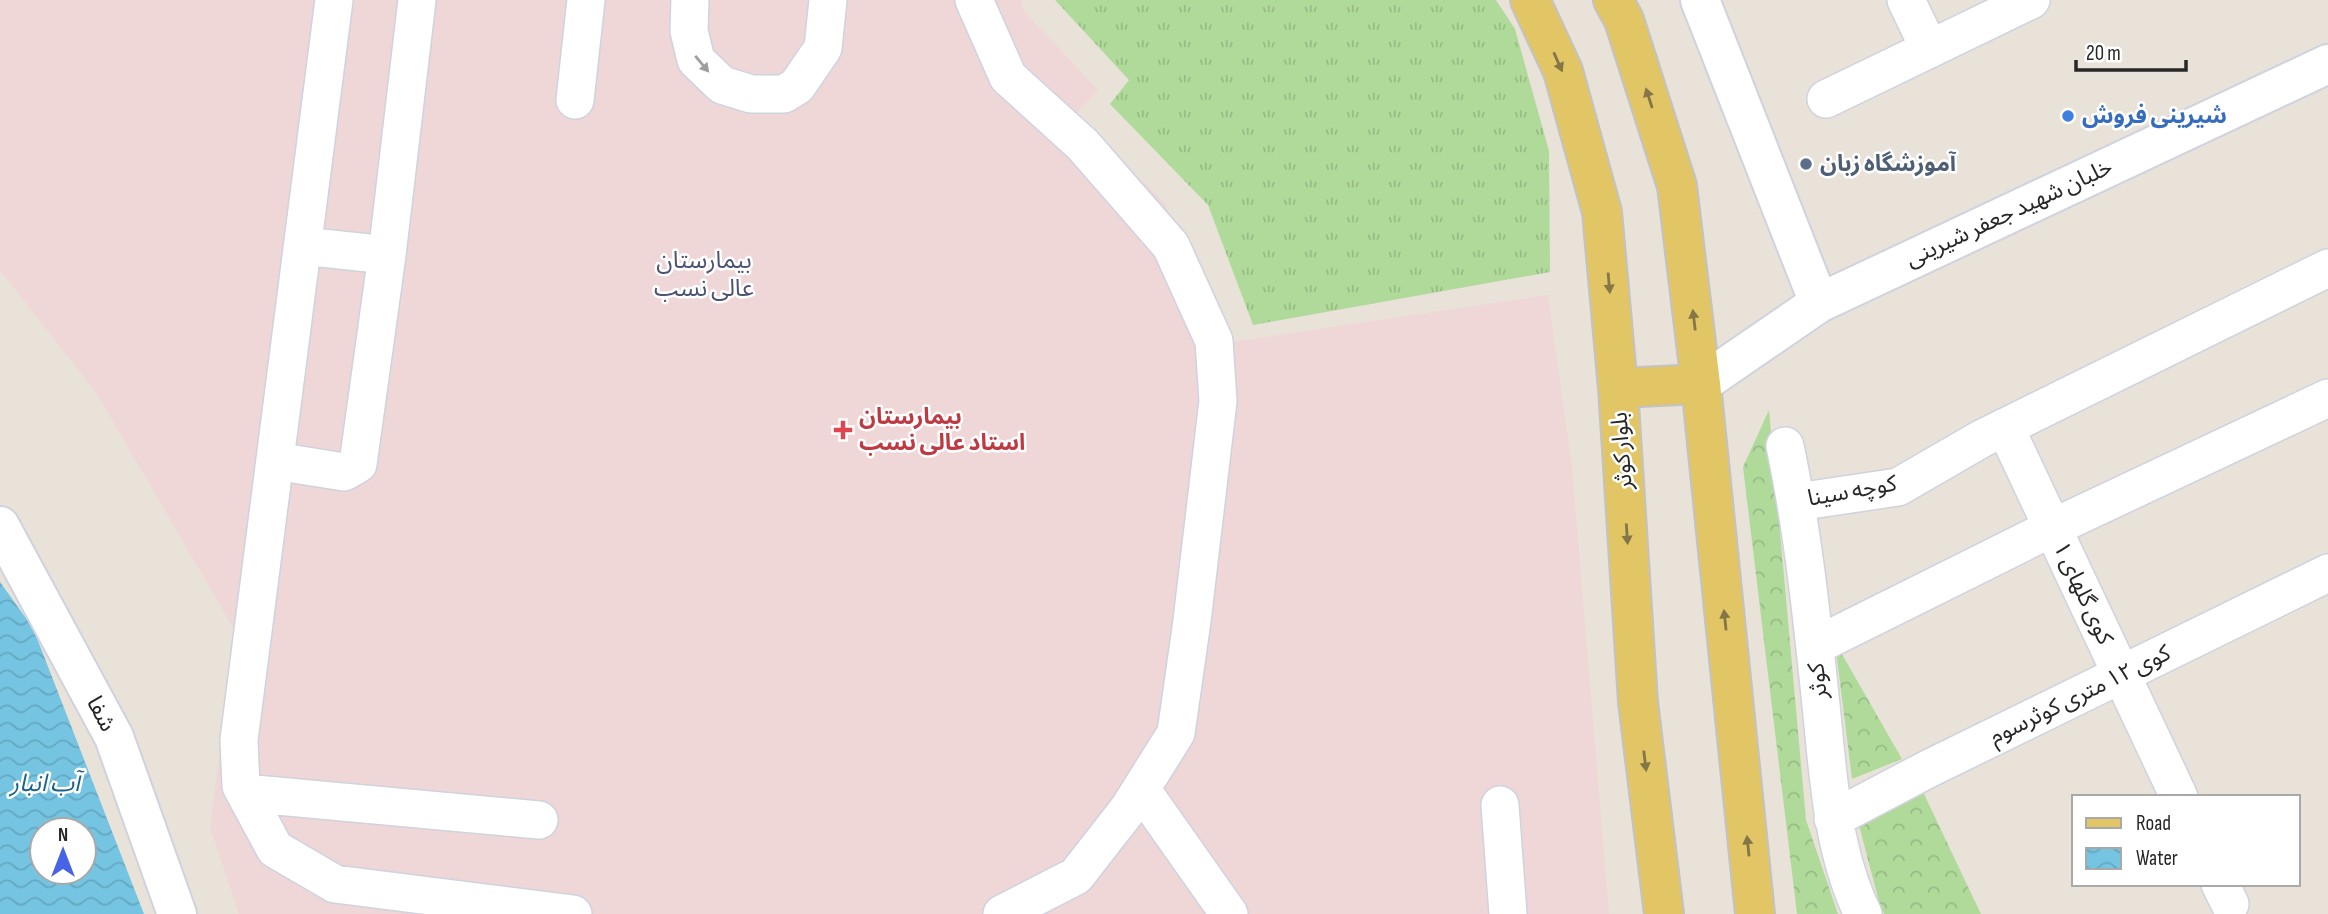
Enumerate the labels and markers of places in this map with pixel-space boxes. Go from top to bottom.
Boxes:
place label: شیرینی فروش [2082,102,2227,130]
marker: شیرینی فروش [2060,108,2076,124]
place label: آموزشگاه زبان [1820,150,1957,178]
marker: آموزشگاه زبان [1798,156,1814,172]
place label: بیمارستان استاد عالی نسب [859,403,1025,457]
marker: بیمارستان استاد عالی نسب [833,420,853,440]

